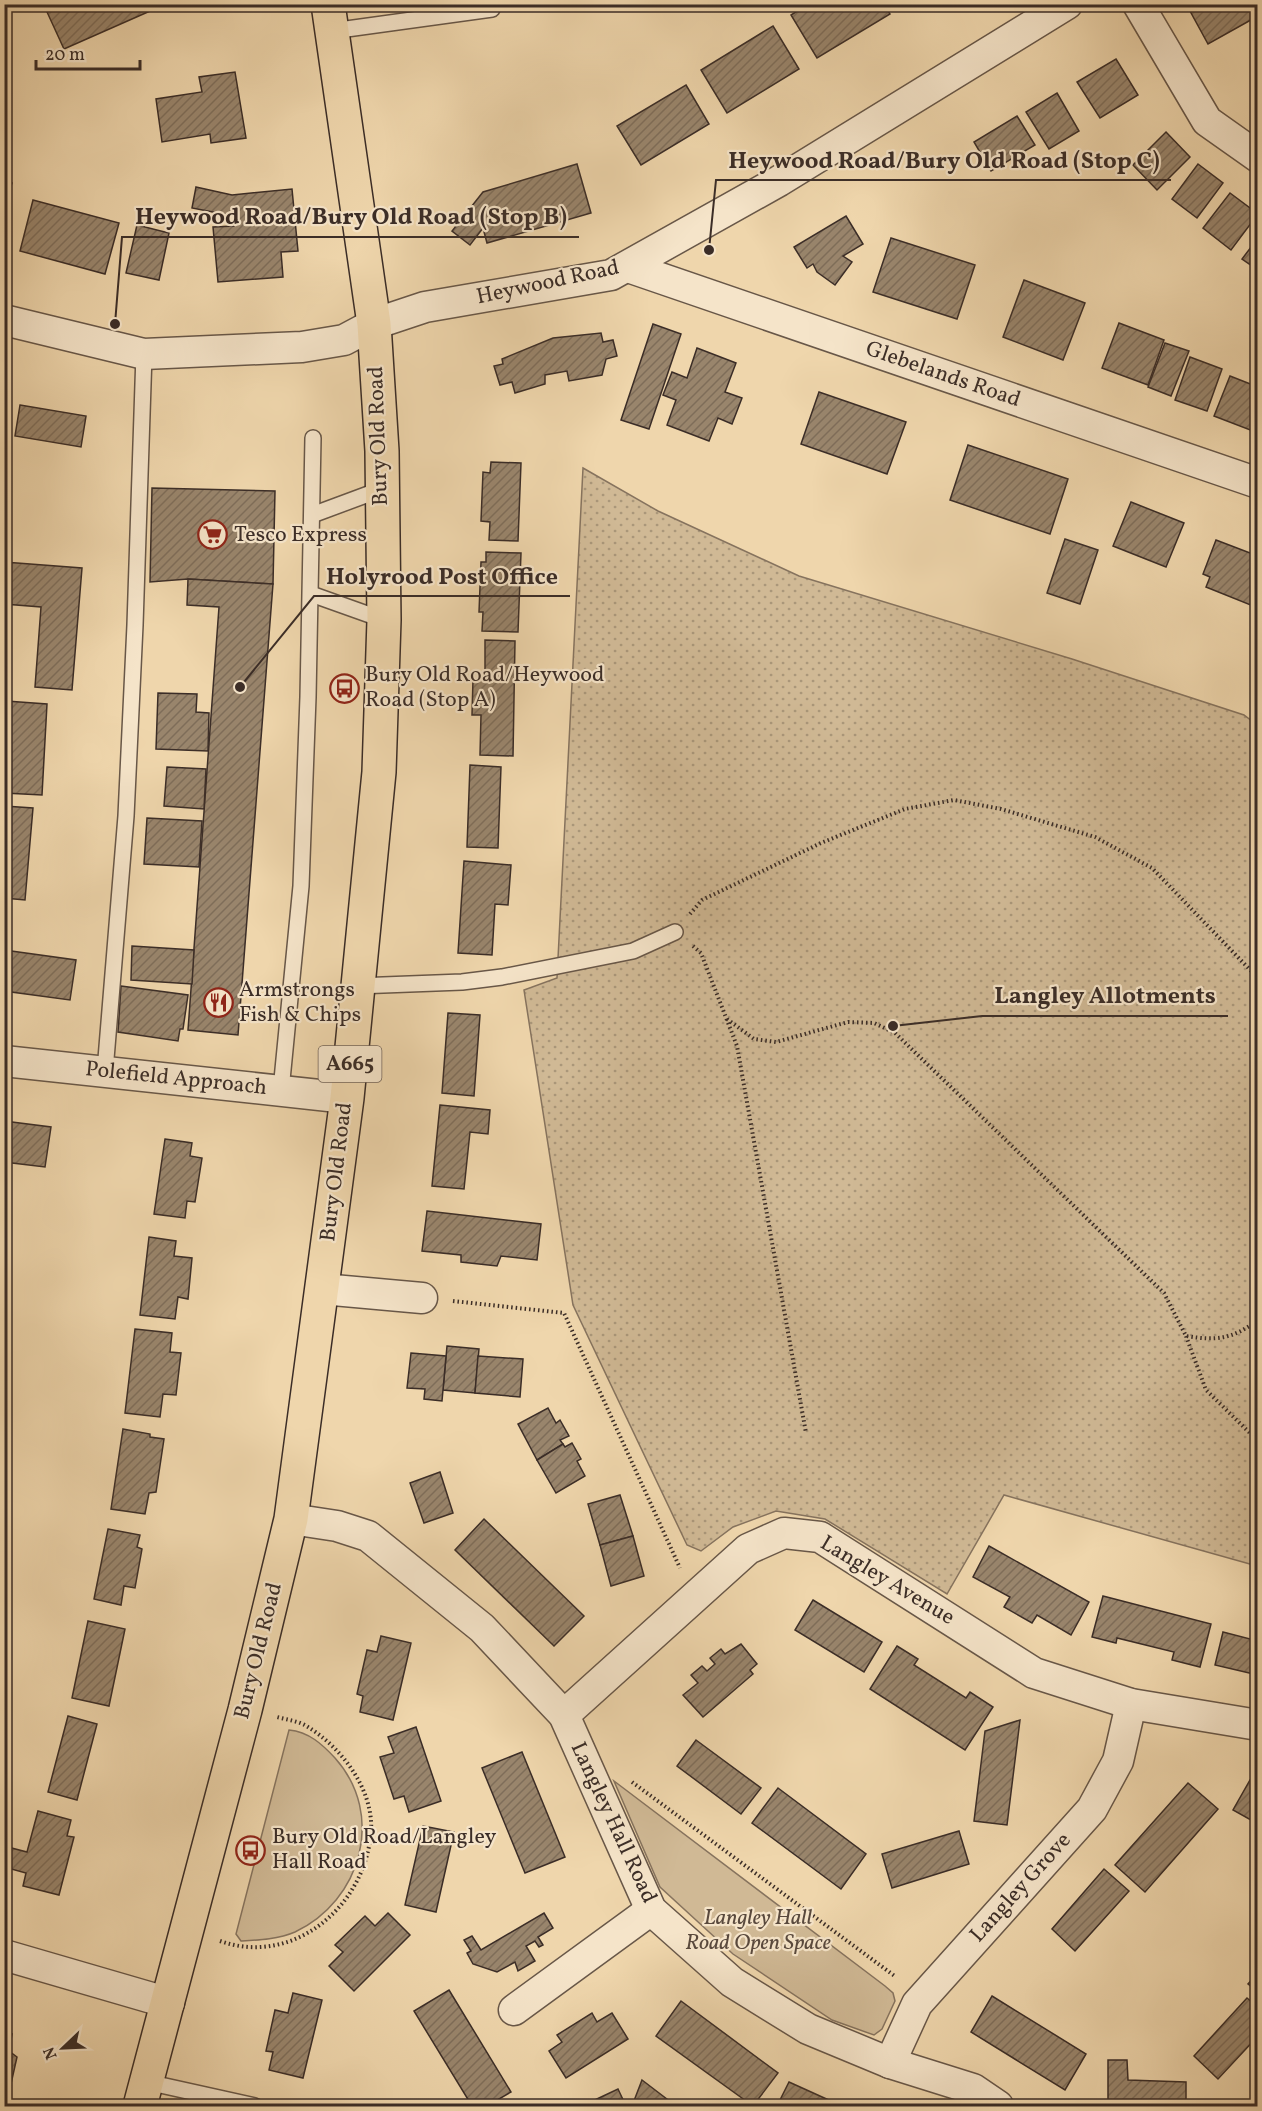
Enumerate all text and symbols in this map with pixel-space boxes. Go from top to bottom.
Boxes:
scale bar [36,33,140,71]
text: 20 m [45,43,85,68]
callout: Heywood Road/Bury Old Road (Stop C) [716,138,1171,180]
text: Heywood Road/Bury Old Road (Stop C) [728,145,1160,179]
callout: Heywood Road/Bury Old Road (Stop B) [122,195,579,237]
text: Heywood Road/Bury Old Road (Stop B) [135,201,567,235]
street label: Heywood Road [474,253,622,313]
street label: Glebelands Road [861,334,1025,416]
street label: Bury Old Road [361,365,397,507]
supermarket icon: Tesco Express [197,519,229,551]
place label: Tesco Express [234,520,367,551]
callout: Holyrood Post Office [314,554,570,596]
text: Holyrood Post Office [326,561,558,595]
place label: Bury Old Road/Heywood Road (Stop A) [365,660,604,716]
bus stop icon: Bury Old Road/Heywood Road (Stop A) [328,672,360,704]
callout: Langley Allotments [982,974,1228,1016]
place label: Armstrongs Fish & Chips [239,975,361,1031]
text: Langley Allotments [994,980,1216,1014]
restaurant icon: Armstrongs Fish & Chips [202,987,234,1019]
road number: A665 [318,1046,382,1082]
street label: Polefield Approach [84,1054,268,1104]
street label: Bury Old Road [313,1101,361,1243]
street label: Langley Avenue [814,1529,960,1633]
street label: Bury Old Road [227,1579,291,1723]
street label: Langley Hall Road [562,1737,664,1909]
place label: Bury Old Road/Langley Hall Road [272,1822,497,1878]
street label: Langley Grove [963,1826,1079,1950]
bus stop icon: Bury Old Road/Langley Hall Road [235,1834,267,1866]
park label: Langley Hall Road Open Space [685,1903,831,1959]
north arrow [33,2018,93,2078]
text: N [38,2043,63,2063]

